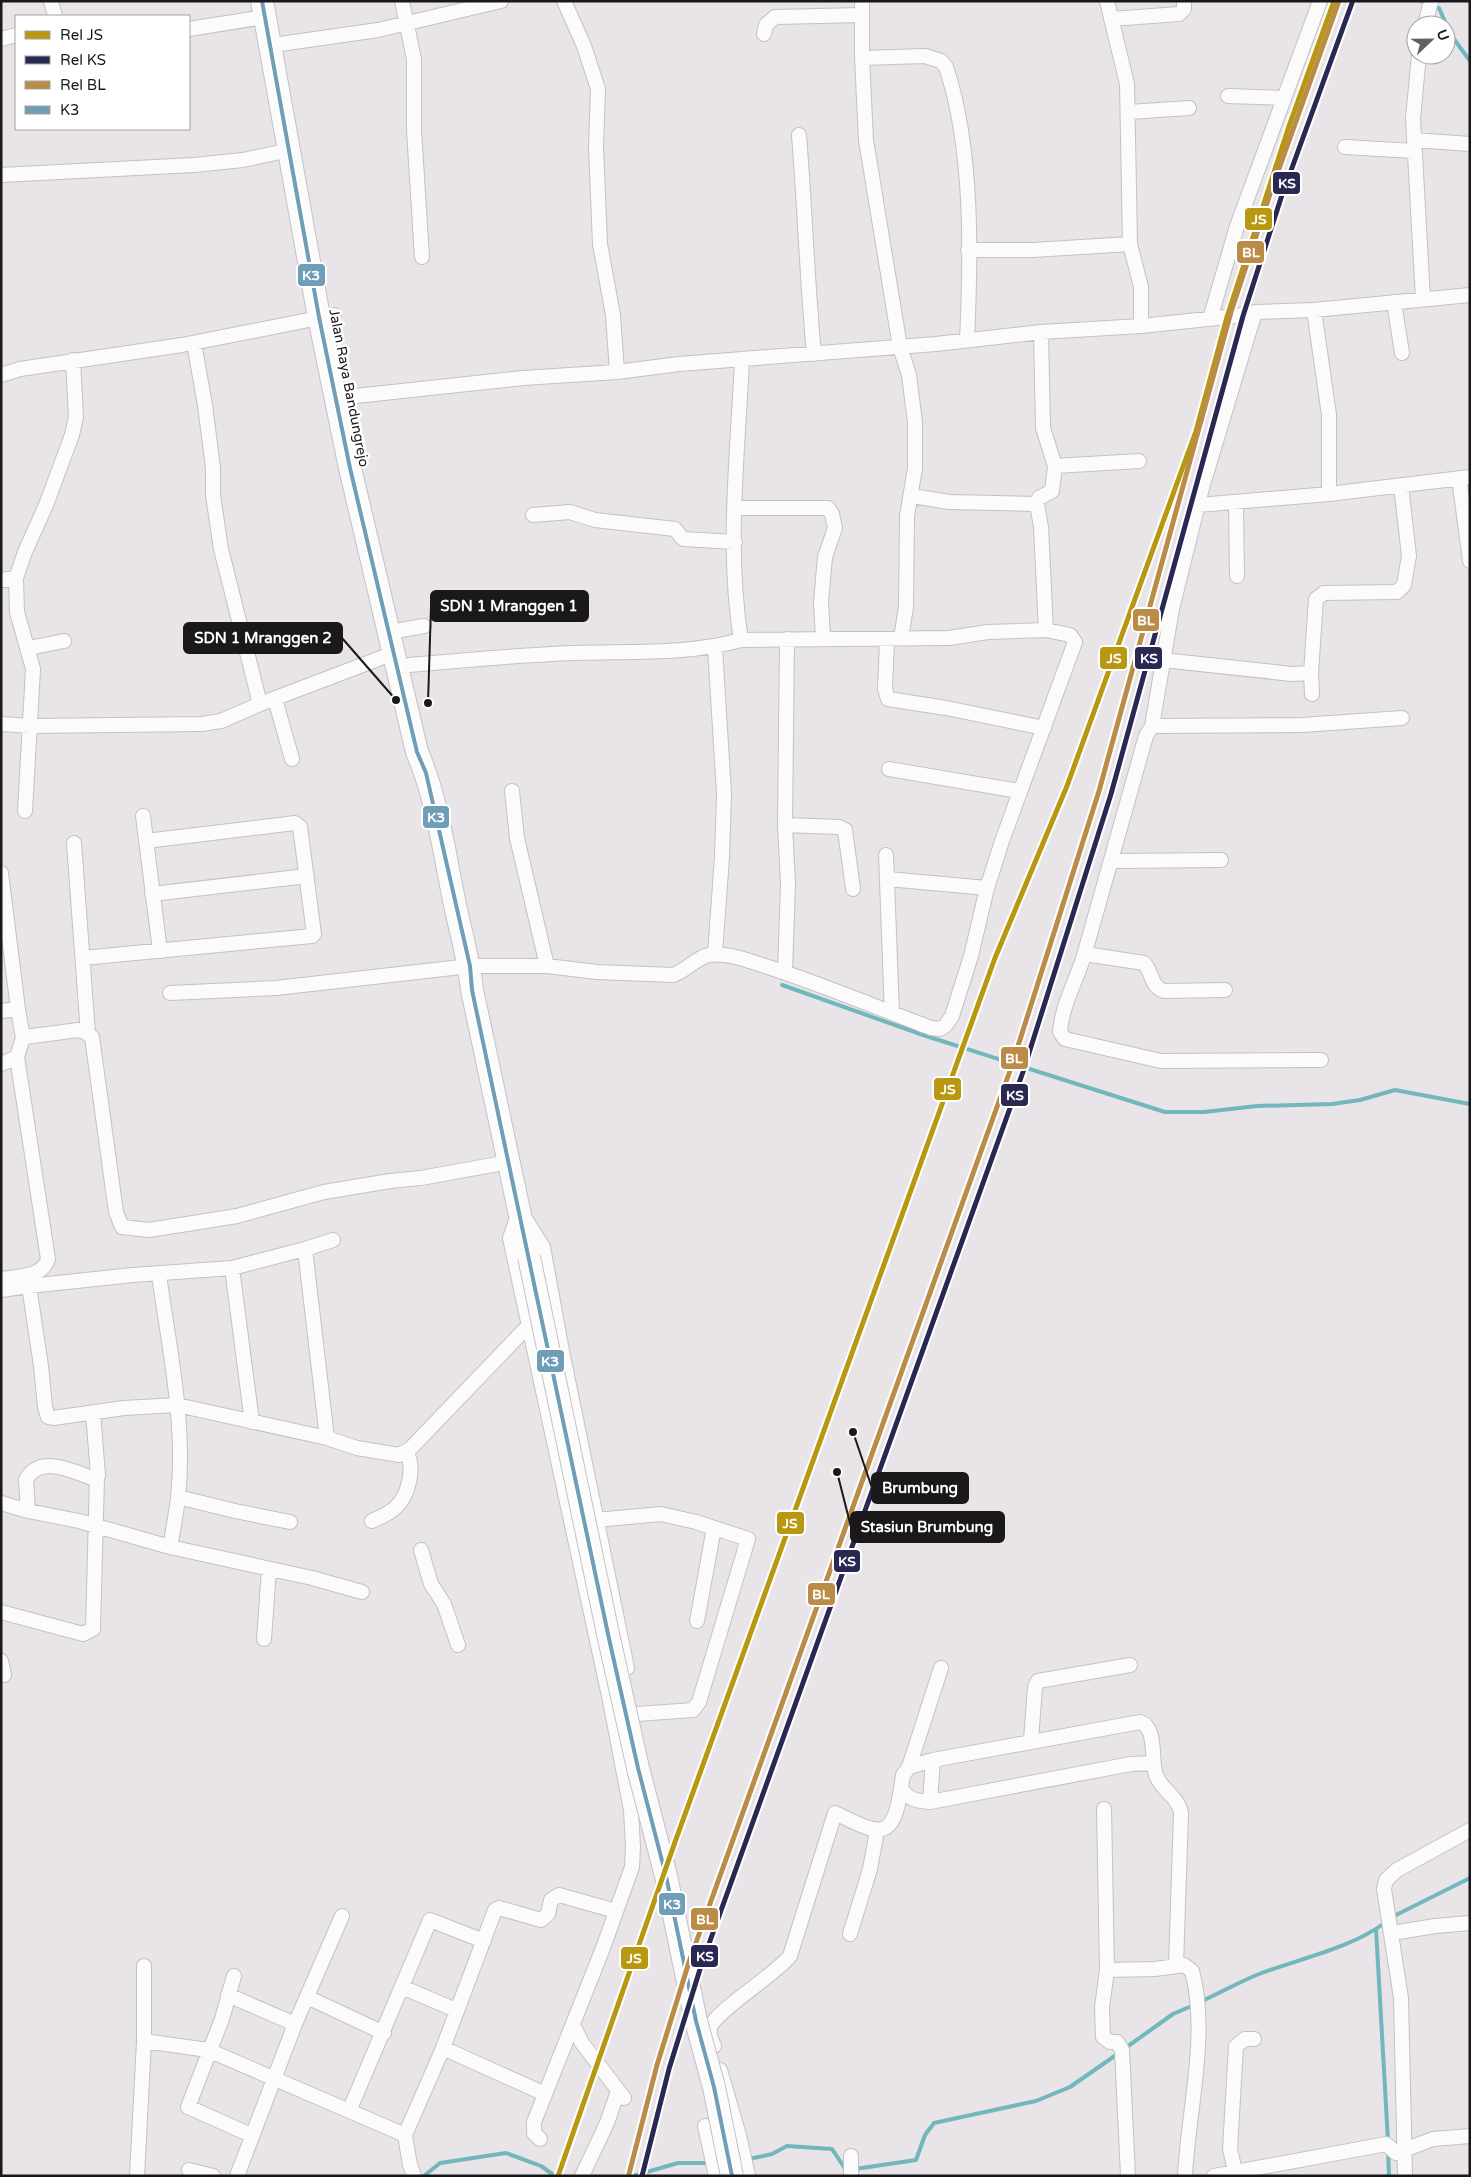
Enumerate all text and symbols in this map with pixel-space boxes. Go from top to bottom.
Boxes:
legend [15,15,190,130]
north arrow [1406,15,1456,65]
text: Rel JS [60,26,103,44]
text: U [1433,27,1452,43]
text: Rel KS [60,51,106,69]
text: Rel BL [60,76,106,94]
text: K3 [60,101,79,119]
line badge: KS [1272,171,1301,195]
text: KS [1278,175,1296,192]
line badge: JS [1244,207,1273,231]
text: JS [1250,211,1267,228]
line badge: BL [1236,240,1265,264]
text: BL [1242,244,1261,261]
line badge: K3 [297,263,326,287]
text: K3 [302,267,320,284]
street label: Jalan Raya Bandungrejo [325,308,373,468]
callout: SDN 1 Mranggen 1 [431,591,588,621]
text: SDN 1 Mranggen 1 [440,597,578,616]
line badge: BL [1132,608,1160,632]
text: BL [1137,612,1156,629]
callout: SDN 1 Mranggen 2 [184,623,342,653]
text: SDN 1 Mranggen 2 [194,629,332,648]
line badge: JS [1099,646,1128,670]
line badge: KS [1134,646,1163,670]
text: JS [1105,650,1122,667]
text: KS [1140,650,1158,667]
line badge: K3 [422,805,450,829]
text: K3 [427,809,445,826]
line badge: BL [1000,1046,1029,1070]
text: BL [1005,1050,1024,1067]
line badge: JS [933,1077,962,1101]
text: JS [939,1081,956,1098]
line badge: KS [1000,1083,1029,1107]
text: KS [1006,1087,1024,1104]
line badge: K3 [536,1349,565,1373]
text: K3 [541,1353,559,1370]
callout: Brumbung [872,1473,968,1503]
text: Brumbung [882,1479,958,1498]
line badge: JS [776,1511,805,1535]
callout: Stasiun Brumbung [851,1512,1004,1542]
text: JS [781,1515,798,1532]
text: Stasiun Brumbung [861,1518,993,1537]
line badge: KS [833,1549,861,1573]
text: KS [838,1553,856,1570]
line badge: BL [807,1582,836,1606]
text: BL [812,1586,831,1603]
line badge: K3 [658,1892,686,1916]
text: K3 [663,1896,681,1913]
line badge: BL [690,1907,719,1931]
text: BL [696,1911,715,1928]
line badge: KS [690,1944,719,1968]
line badge: JS [620,1946,649,1970]
text: KS [696,1948,714,1965]
text: JS [625,1950,642,1967]

